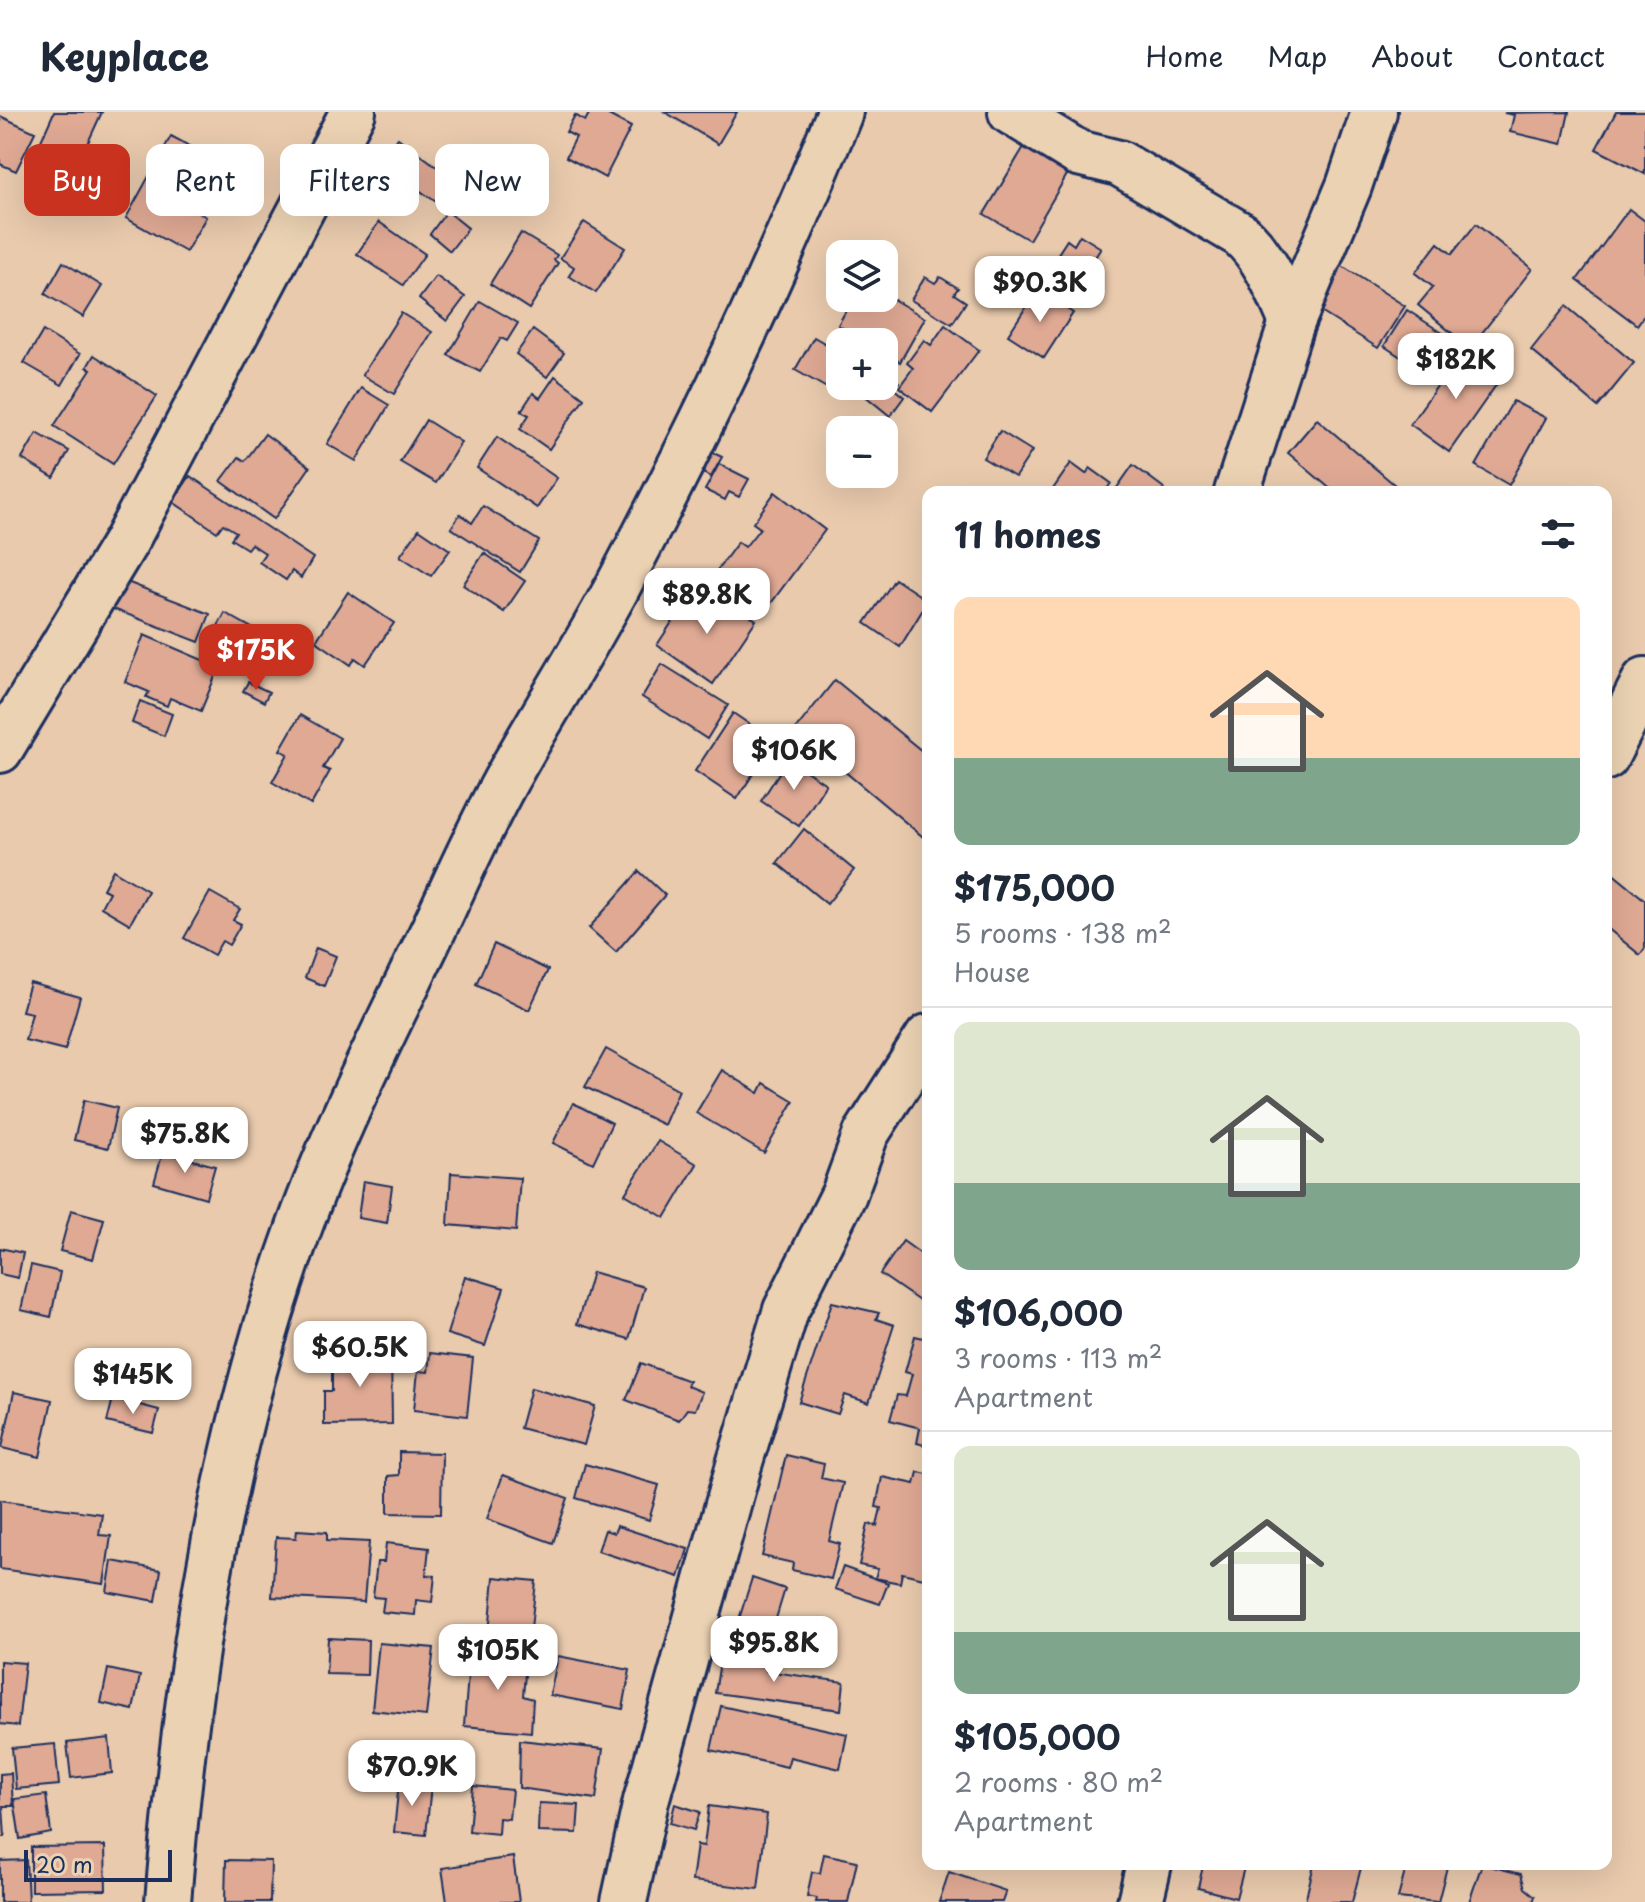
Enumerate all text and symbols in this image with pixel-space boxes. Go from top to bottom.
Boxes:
text: Keyplace [40,27,209,84]
text: Home [1145,34,1223,77]
text: Map [1267,34,1327,77]
text: About [1371,34,1453,77]
text: Contact [1497,34,1605,77]
chip: Buy [24,144,130,216]
chip: Rent [146,144,264,216]
chip: Filters [280,144,419,216]
chip: New [435,144,549,216]
map controls [826,240,898,488]
button: layers [826,240,898,312]
pin: $90.3K [975,256,1105,324]
text: $90.3K [993,262,1087,301]
button: + [826,328,898,400]
pin: $182K [1400,333,1512,401]
text: $182K [1416,339,1496,378]
button: − [826,416,898,488]
text: 11 homes [954,508,1101,560]
icon: filters [1536,512,1580,556]
pin: $89.8K [642,568,772,636]
text: $89.8K [662,574,752,613]
pin: $175K [200,624,312,692]
text: $175K [217,630,295,669]
icon: home [1195,649,1339,793]
pin: $106K [738,724,850,792]
text: $106K [751,730,837,769]
text: $175,000 [954,861,1115,913]
text: 5 rooms · 138 m² [954,913,1172,952]
text: House [954,952,1030,991]
icon: home [1195,1074,1339,1218]
pin: $75.8K [120,1107,250,1175]
text: $75.8K [140,1113,230,1152]
text: $106,000 [954,1286,1123,1338]
pin: $60.5K [295,1321,425,1389]
text: $60.5K [312,1327,408,1366]
text: 3 rooms · 113 m² [954,1338,1162,1377]
pin: $145K [77,1348,189,1416]
text: $145K [92,1354,174,1393]
text: Apartment [954,1377,1093,1416]
icon: home [1195,1498,1339,1642]
pin: $95.8K [709,1616,839,1684]
text: $95.8K [729,1622,819,1661]
pin: $105K [442,1624,554,1692]
text: $105K [457,1630,539,1669]
text: $105,000 [954,1710,1121,1762]
pin: $70.9K [347,1740,477,1808]
text: $70.9K [366,1746,458,1785]
text: 2 rooms · 80 m² [954,1762,1163,1801]
text: Apartment [954,1801,1093,1840]
scale bar [24,1846,172,1882]
text: 20 m [36,1847,93,1880]

